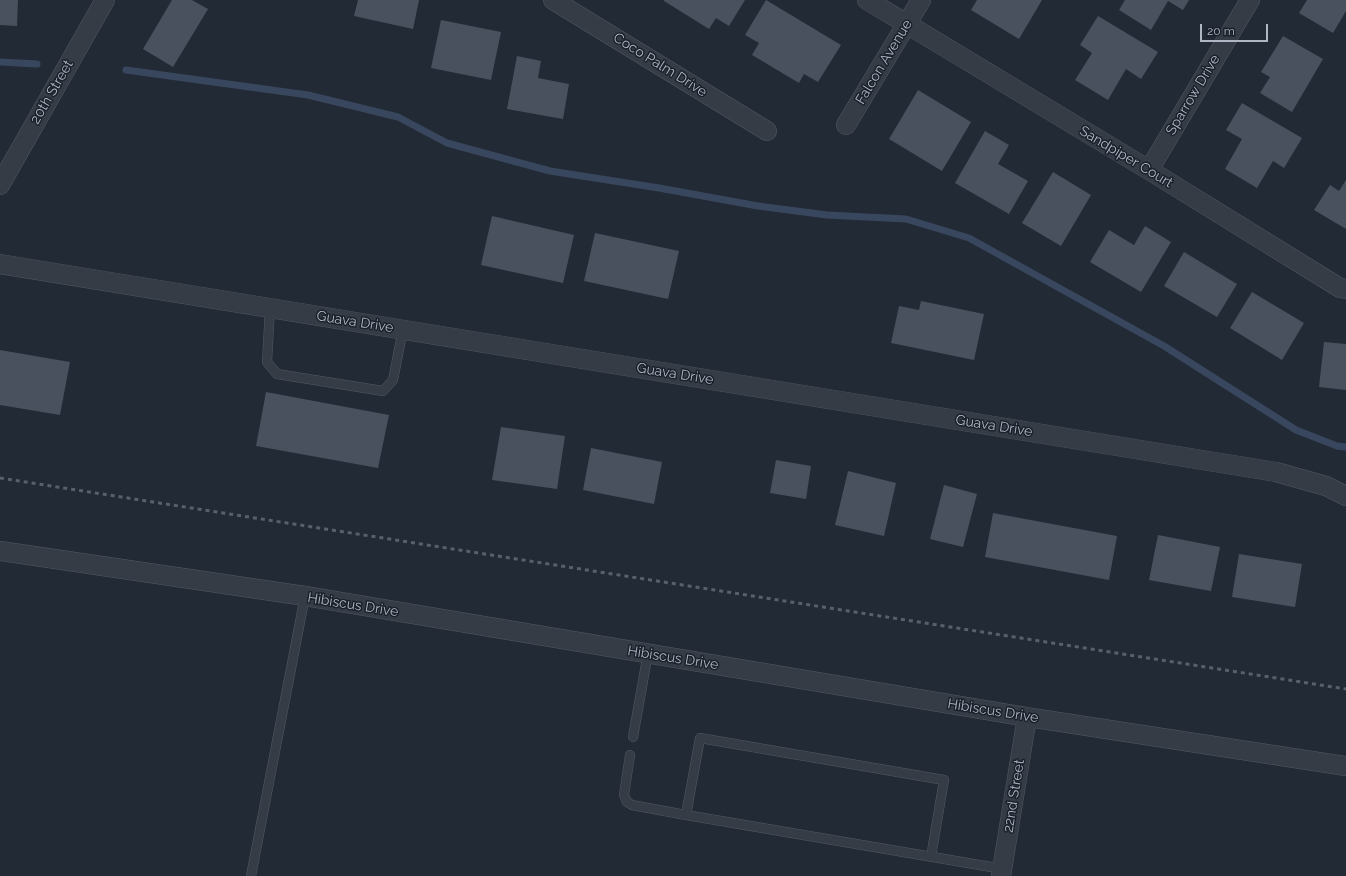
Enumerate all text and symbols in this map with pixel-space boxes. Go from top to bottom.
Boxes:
scale bar [1202,16,1270,42]
street label: Falcon Avenue [852,17,916,107]
text: 20 m [1207,24,1235,38]
street label: Coco Palm Drive [610,29,710,101]
street label: Sparrow Drive [1162,52,1224,138]
street label: 20th Street [27,57,77,127]
street label: Sandpiper Court [1076,123,1176,191]
street label: Guava Drive [315,308,395,336]
street label: Guava Drive [635,360,715,388]
street label: Guava Drive [954,412,1034,440]
street label: Hibiscus Drive [306,590,400,620]
street label: Hibiscus Drive [626,643,720,673]
street label: Hibiscus Drive [946,696,1040,726]
street label: 22nd Street [1000,758,1028,834]

